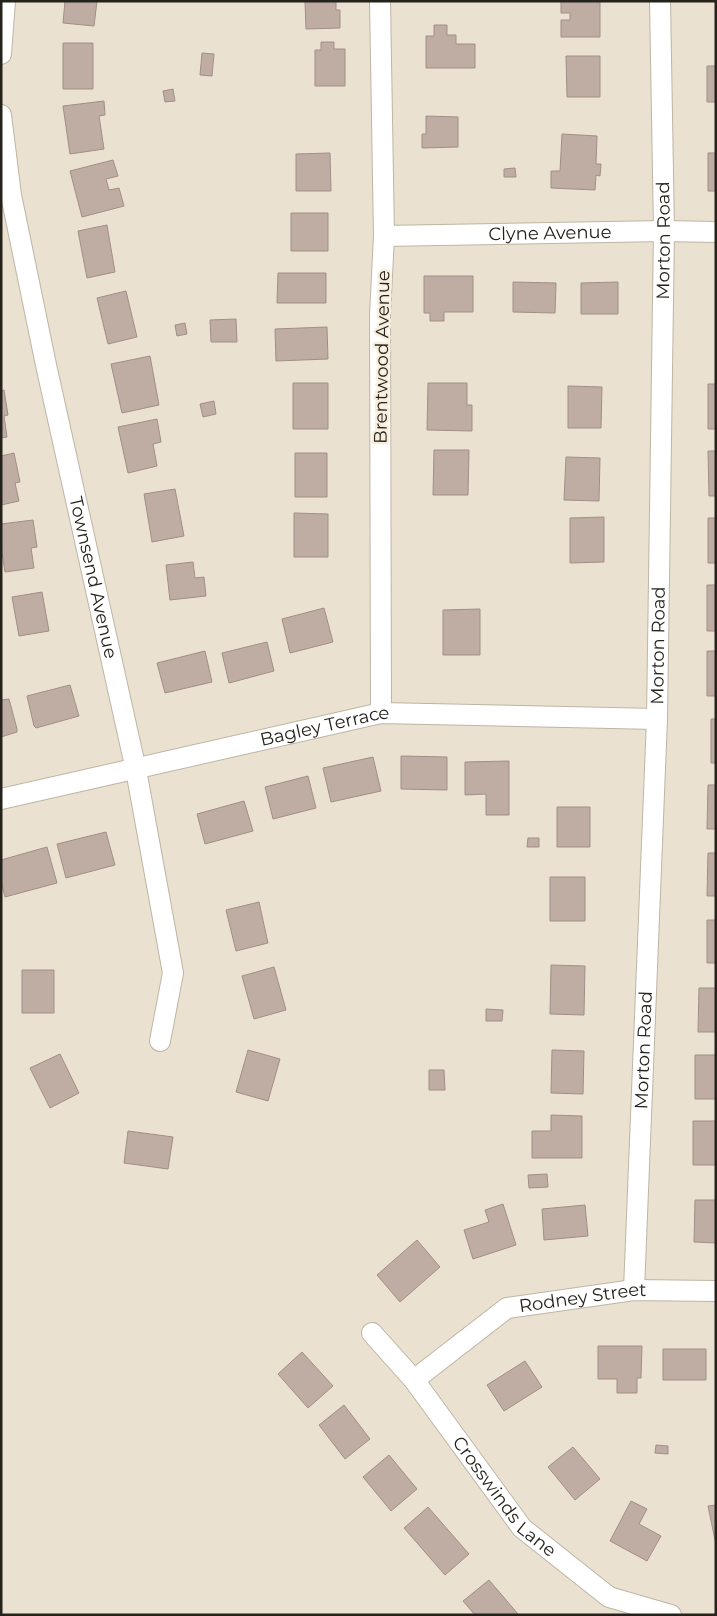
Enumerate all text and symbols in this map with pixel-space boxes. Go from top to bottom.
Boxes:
street label: Morton Road [652,181,675,300]
street label: Clyne Avenue [488,221,612,245]
street label: Brentwood Avenue [369,270,395,444]
street label: Townsend Avenue [65,495,122,661]
street label: Morton Road [646,586,670,705]
street label: Bagley Terrace [258,702,390,751]
street label: Morton Road [630,991,657,1110]
street label: Rodney Street [518,1278,646,1317]
street label: Crosswinds Lane [448,1432,561,1562]

